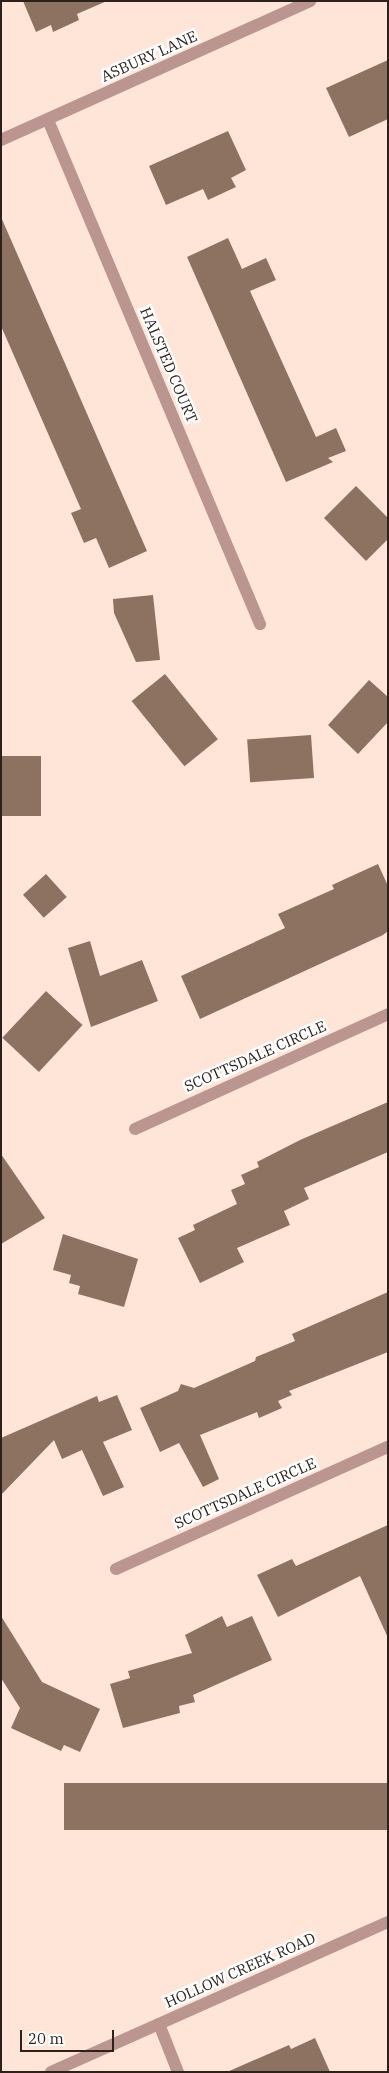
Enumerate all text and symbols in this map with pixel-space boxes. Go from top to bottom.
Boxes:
street label: ASBURY LANE [98,27,200,85]
street label: HALSTED COURT [137,304,201,426]
street label: SCOTTSDALE CIRCLE [181,1017,329,1095]
street label: SCOTTSDALE CIRCLE [171,1454,319,1532]
street label: HOLLOW CREEK ROAD [162,1929,318,2011]
scale bar [22,2020,116,2052]
text: 20 m [28,2029,64,2048]

